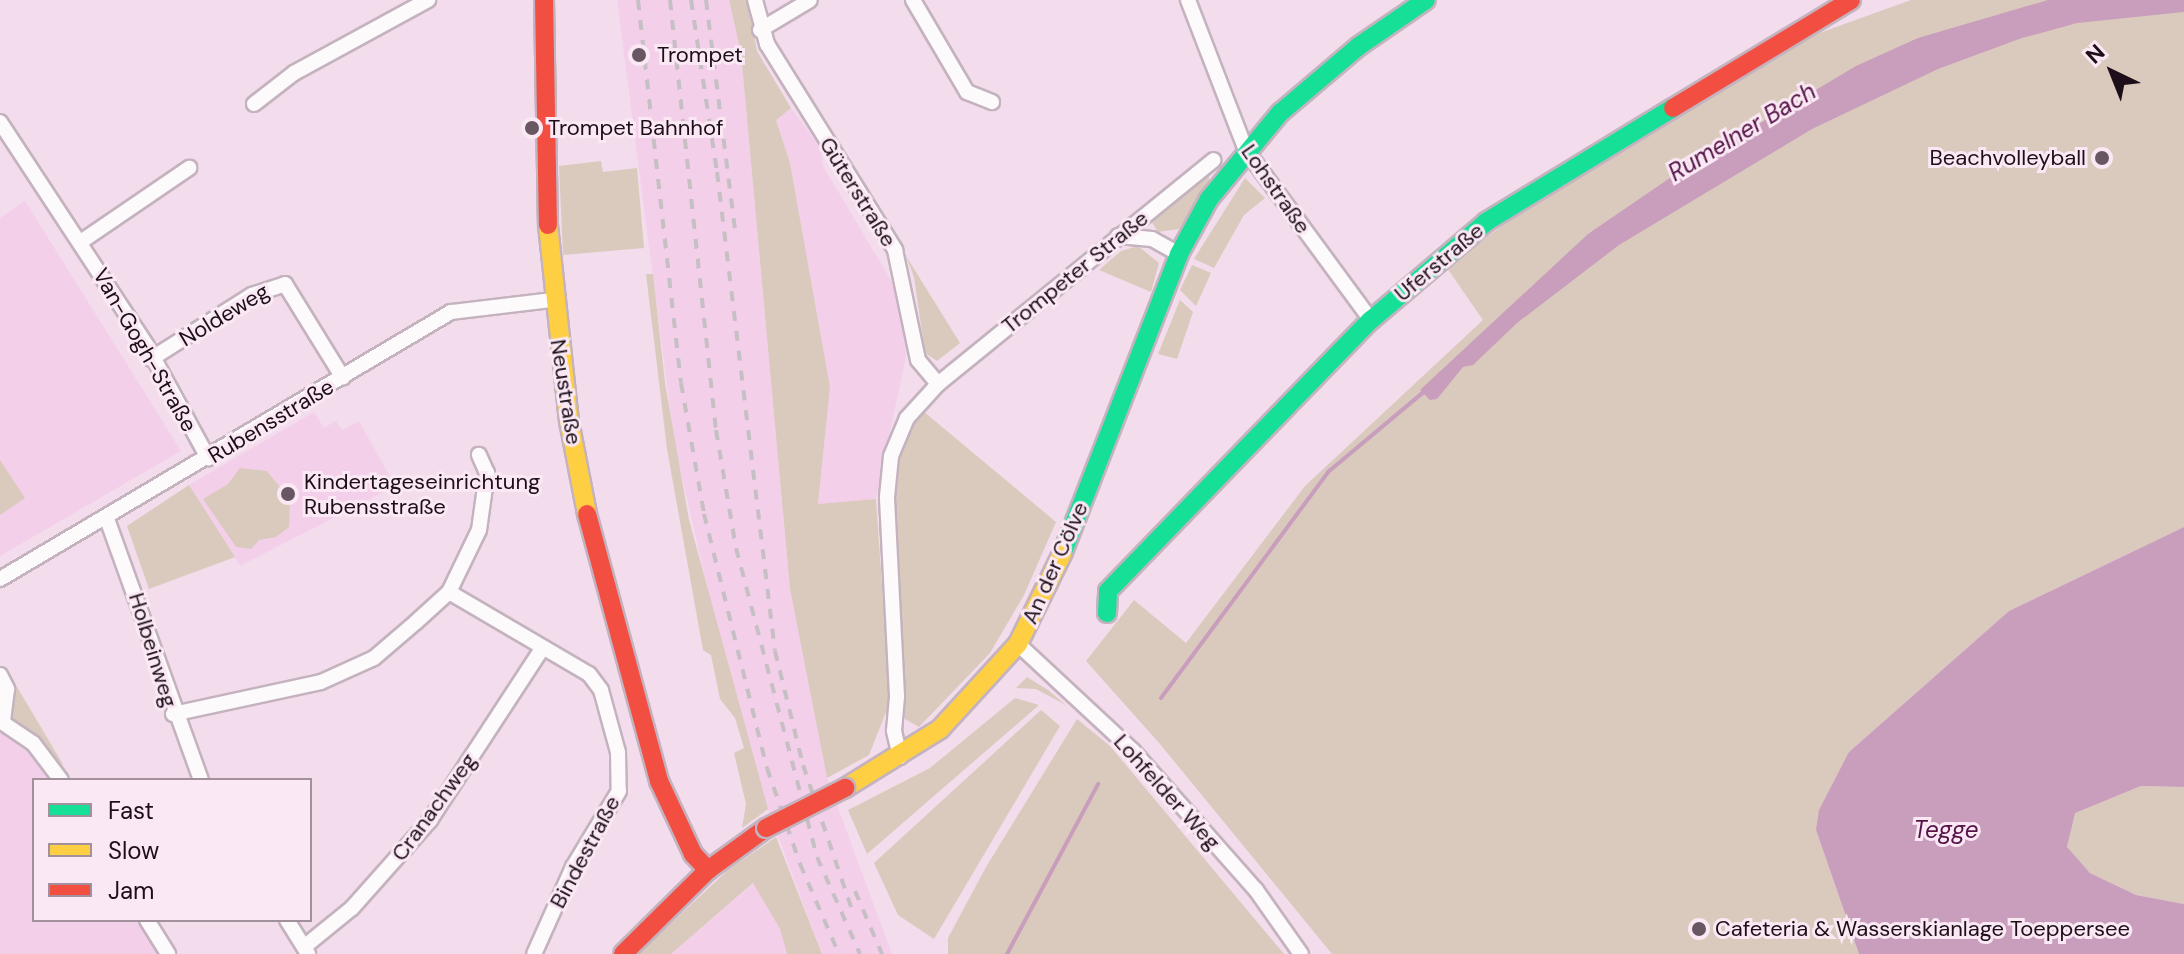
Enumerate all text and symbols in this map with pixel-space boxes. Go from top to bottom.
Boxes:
north arrow [2072,32,2152,112]
text: N [2080,38,2111,70]
place label: Trompet [657,42,743,68]
marker: Trompet [628,44,650,66]
water label: Rumelner Bach [1663,77,1821,187]
place label: Trompet Bahnhof [548,115,724,141]
marker: Trompet Bahnhof [523,119,541,137]
street label: Güterstraße [814,132,902,252]
street label: Lohstraße [1236,139,1316,239]
place label: Beachvolleyball [1930,145,2086,171]
marker: Beachvolleyball [2093,149,2111,167]
street label: Trompeter Straße [997,205,1153,339]
street label: Uferstraße [1389,217,1489,307]
street label: Van-Gogh-Straße [87,264,203,436]
street label: Noldeweg [174,278,274,352]
street label: Neustraße [545,337,587,447]
street label: Rubensstraße [203,373,339,469]
place label: Kindertageseinrichtung Rubensstraße [304,468,540,520]
marker: Kindertageseinrichtung Rubensstraße [279,485,297,503]
street label: An der Cölve [1016,498,1094,628]
street label: Holbeinweg [123,590,183,710]
street label: Lohfelder Weg [1108,729,1226,855]
street label: Cranachweg [386,748,482,866]
legend [32,778,312,922]
street label: Bindestraße [544,791,626,913]
text: Fast [108,795,154,826]
water label: Tegge [1914,816,1978,844]
text: Slow [108,835,159,866]
text: Jam [108,875,154,906]
place label: Cafeteria & Wasserskianlage Toeppersee [1715,916,2130,942]
marker: Cafeteria & Wasserskianlage Toeppersee [1690,920,1708,938]

